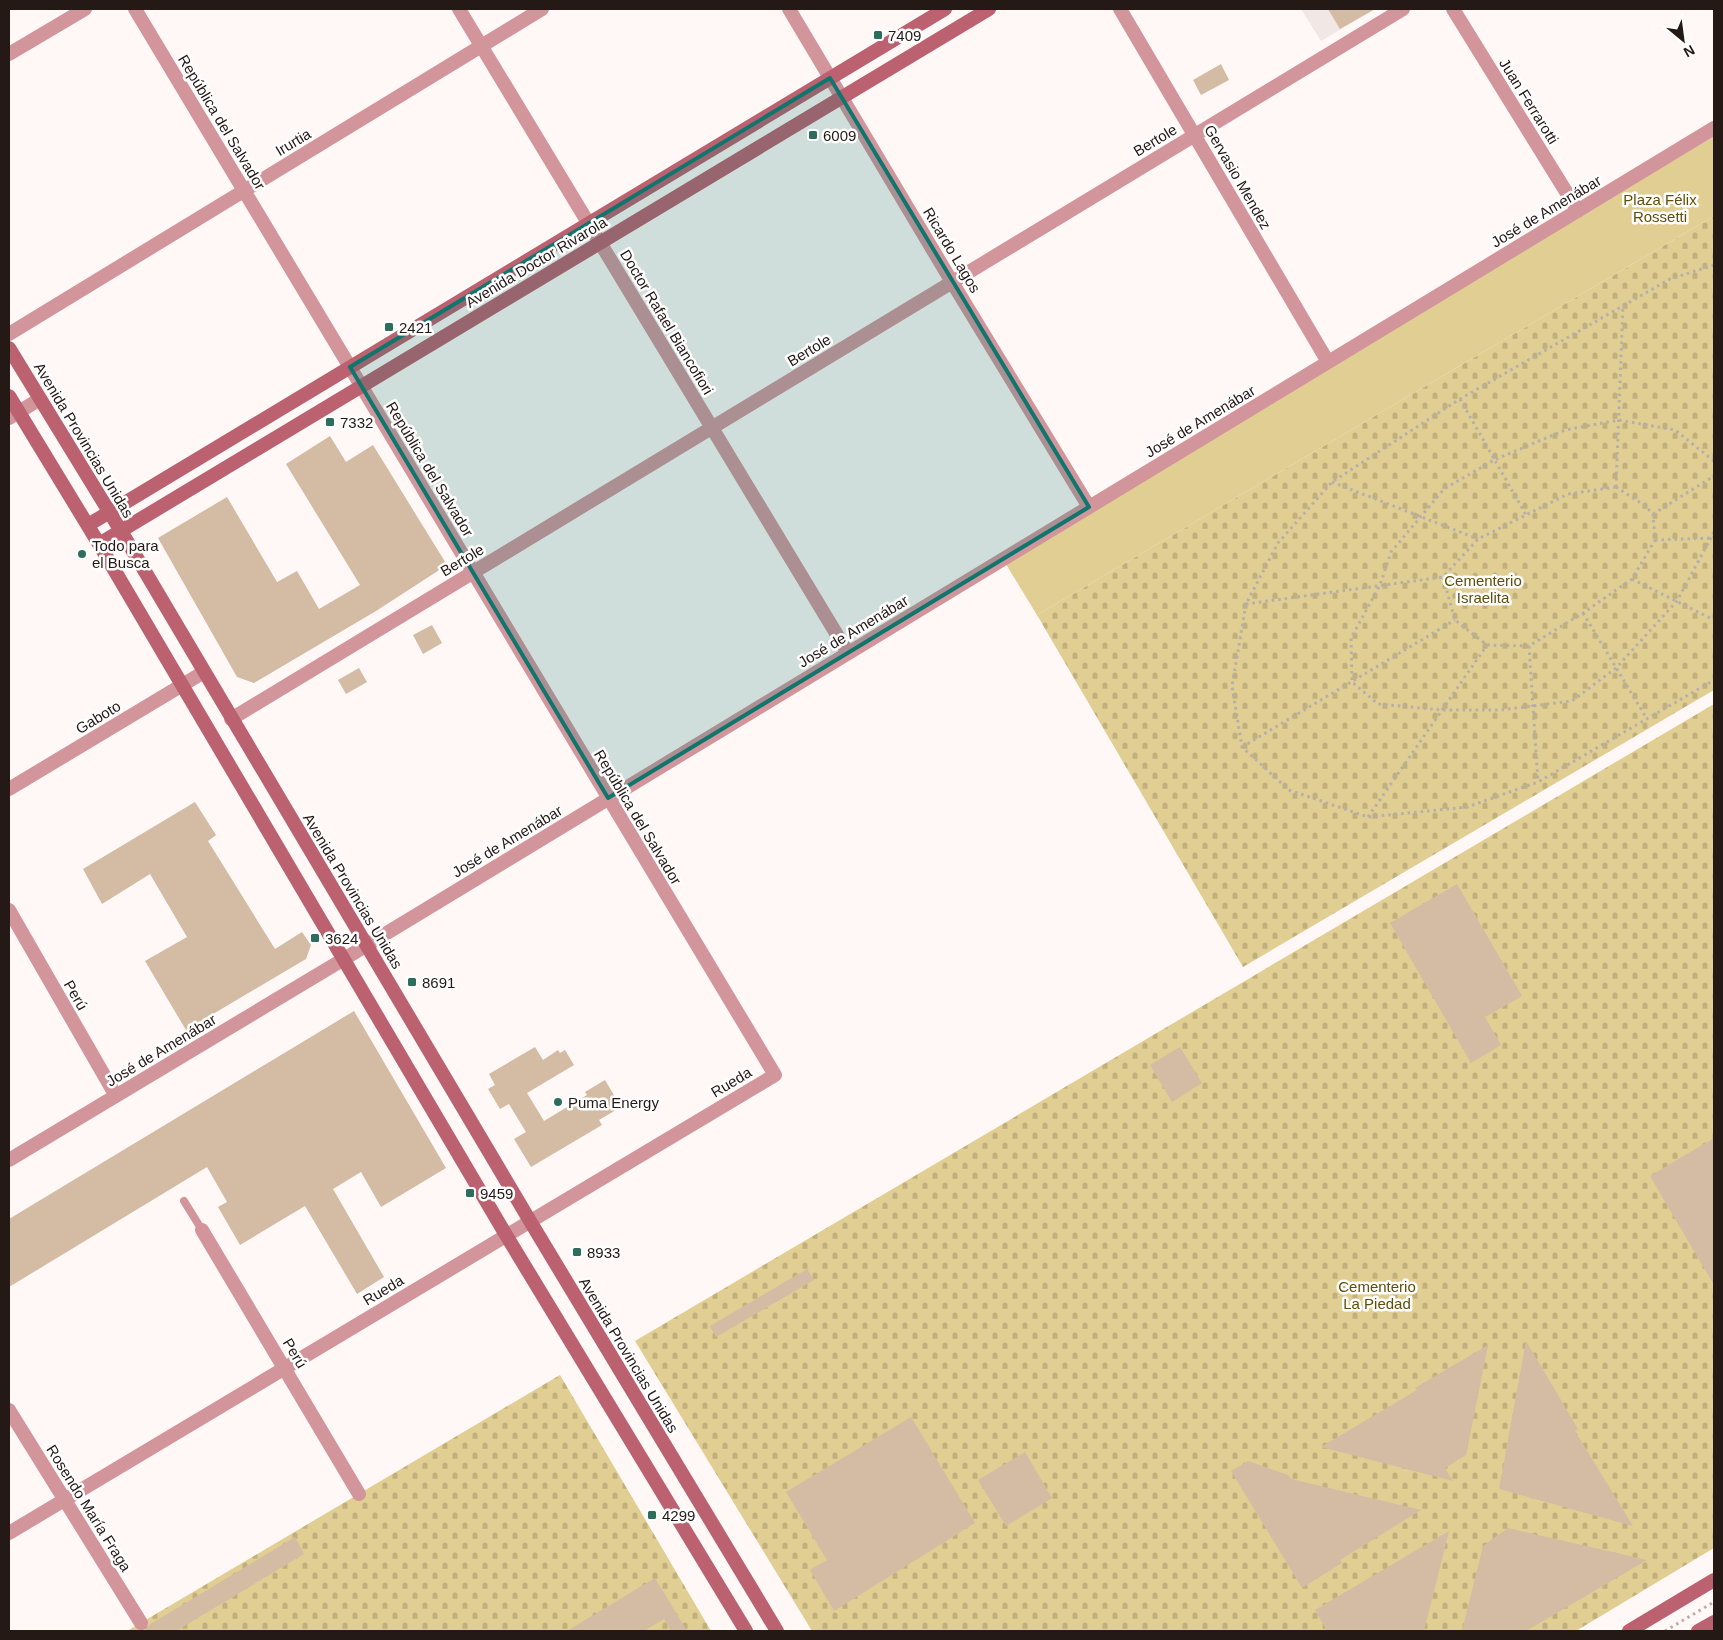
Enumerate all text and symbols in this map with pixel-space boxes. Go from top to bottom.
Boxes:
north arrow [1658,15,1708,65]
place label: 7409 [888,27,921,44]
marker: 7409 [872,29,884,41]
text: N [1681,42,1698,61]
street label: República del Salvador [175,52,269,192]
street label: Juan Ferrarotti [1496,55,1562,147]
street label: Bertole [1130,120,1180,160]
street label: Gervasio Mendez [1201,122,1275,232]
street label: Irurtia [272,125,314,159]
place label: 6009 [823,127,856,144]
marker: 6009 [807,129,819,141]
street label: José de Amenábar [1488,172,1604,250]
park label: Plaza Félix Rossetti [1623,191,1697,225]
street label: Ricardo Lagos [920,204,984,296]
street label: Avenida Doctor Rivarola [462,213,610,311]
street label: Doctor Rafael Biancofiori [617,247,717,397]
place label: 2421 [399,319,432,336]
marker: 2421 [383,321,395,333]
street label: Bertole [784,330,834,370]
street label: Avenida Provincias Unidas [31,359,137,521]
street label: José de Amenábar [1142,382,1258,460]
street label: República del Salvador [383,399,477,539]
place label: 7332 [340,414,373,431]
marker: 7332 [324,416,336,428]
place label: Todo para el Busca [92,537,159,571]
street label: Bertole [437,540,487,580]
marker: Todo para el Busca [76,548,88,560]
park label: Cementerio Israelita [1444,572,1522,606]
street label: José de Amenábar [795,592,911,670]
street label: Gaboto [73,697,123,737]
street label: República del Salvador [591,747,685,887]
street label: José de Amenábar [449,802,565,880]
street label: Avenida Provincias Unidas [300,810,406,972]
place label: 3624 [325,930,358,947]
marker: 3624 [309,932,321,944]
place label: 8691 [422,974,455,991]
marker: 8691 [406,976,418,988]
street label: Perú [61,977,91,1013]
street label: José de Amenábar [103,1011,219,1089]
street label: Rueda [708,1063,755,1101]
place label: Puma Energy [568,1094,659,1111]
marker: Puma Energy [552,1096,564,1108]
place label: 9459 [480,1185,513,1202]
marker: 9459 [464,1187,476,1199]
place label: 8933 [587,1244,620,1261]
marker: 8933 [571,1246,583,1258]
street label: Rueda [360,1271,407,1309]
street label: Avenida Provincias Unidas [576,1274,682,1436]
park label: Cementerio La Piedad [1338,1278,1416,1312]
street label: Perú [280,1335,310,1371]
street label: Rosendo María Fraga [43,1442,135,1575]
place label: 4299 [662,1507,695,1524]
marker: 4299 [646,1509,658,1521]

